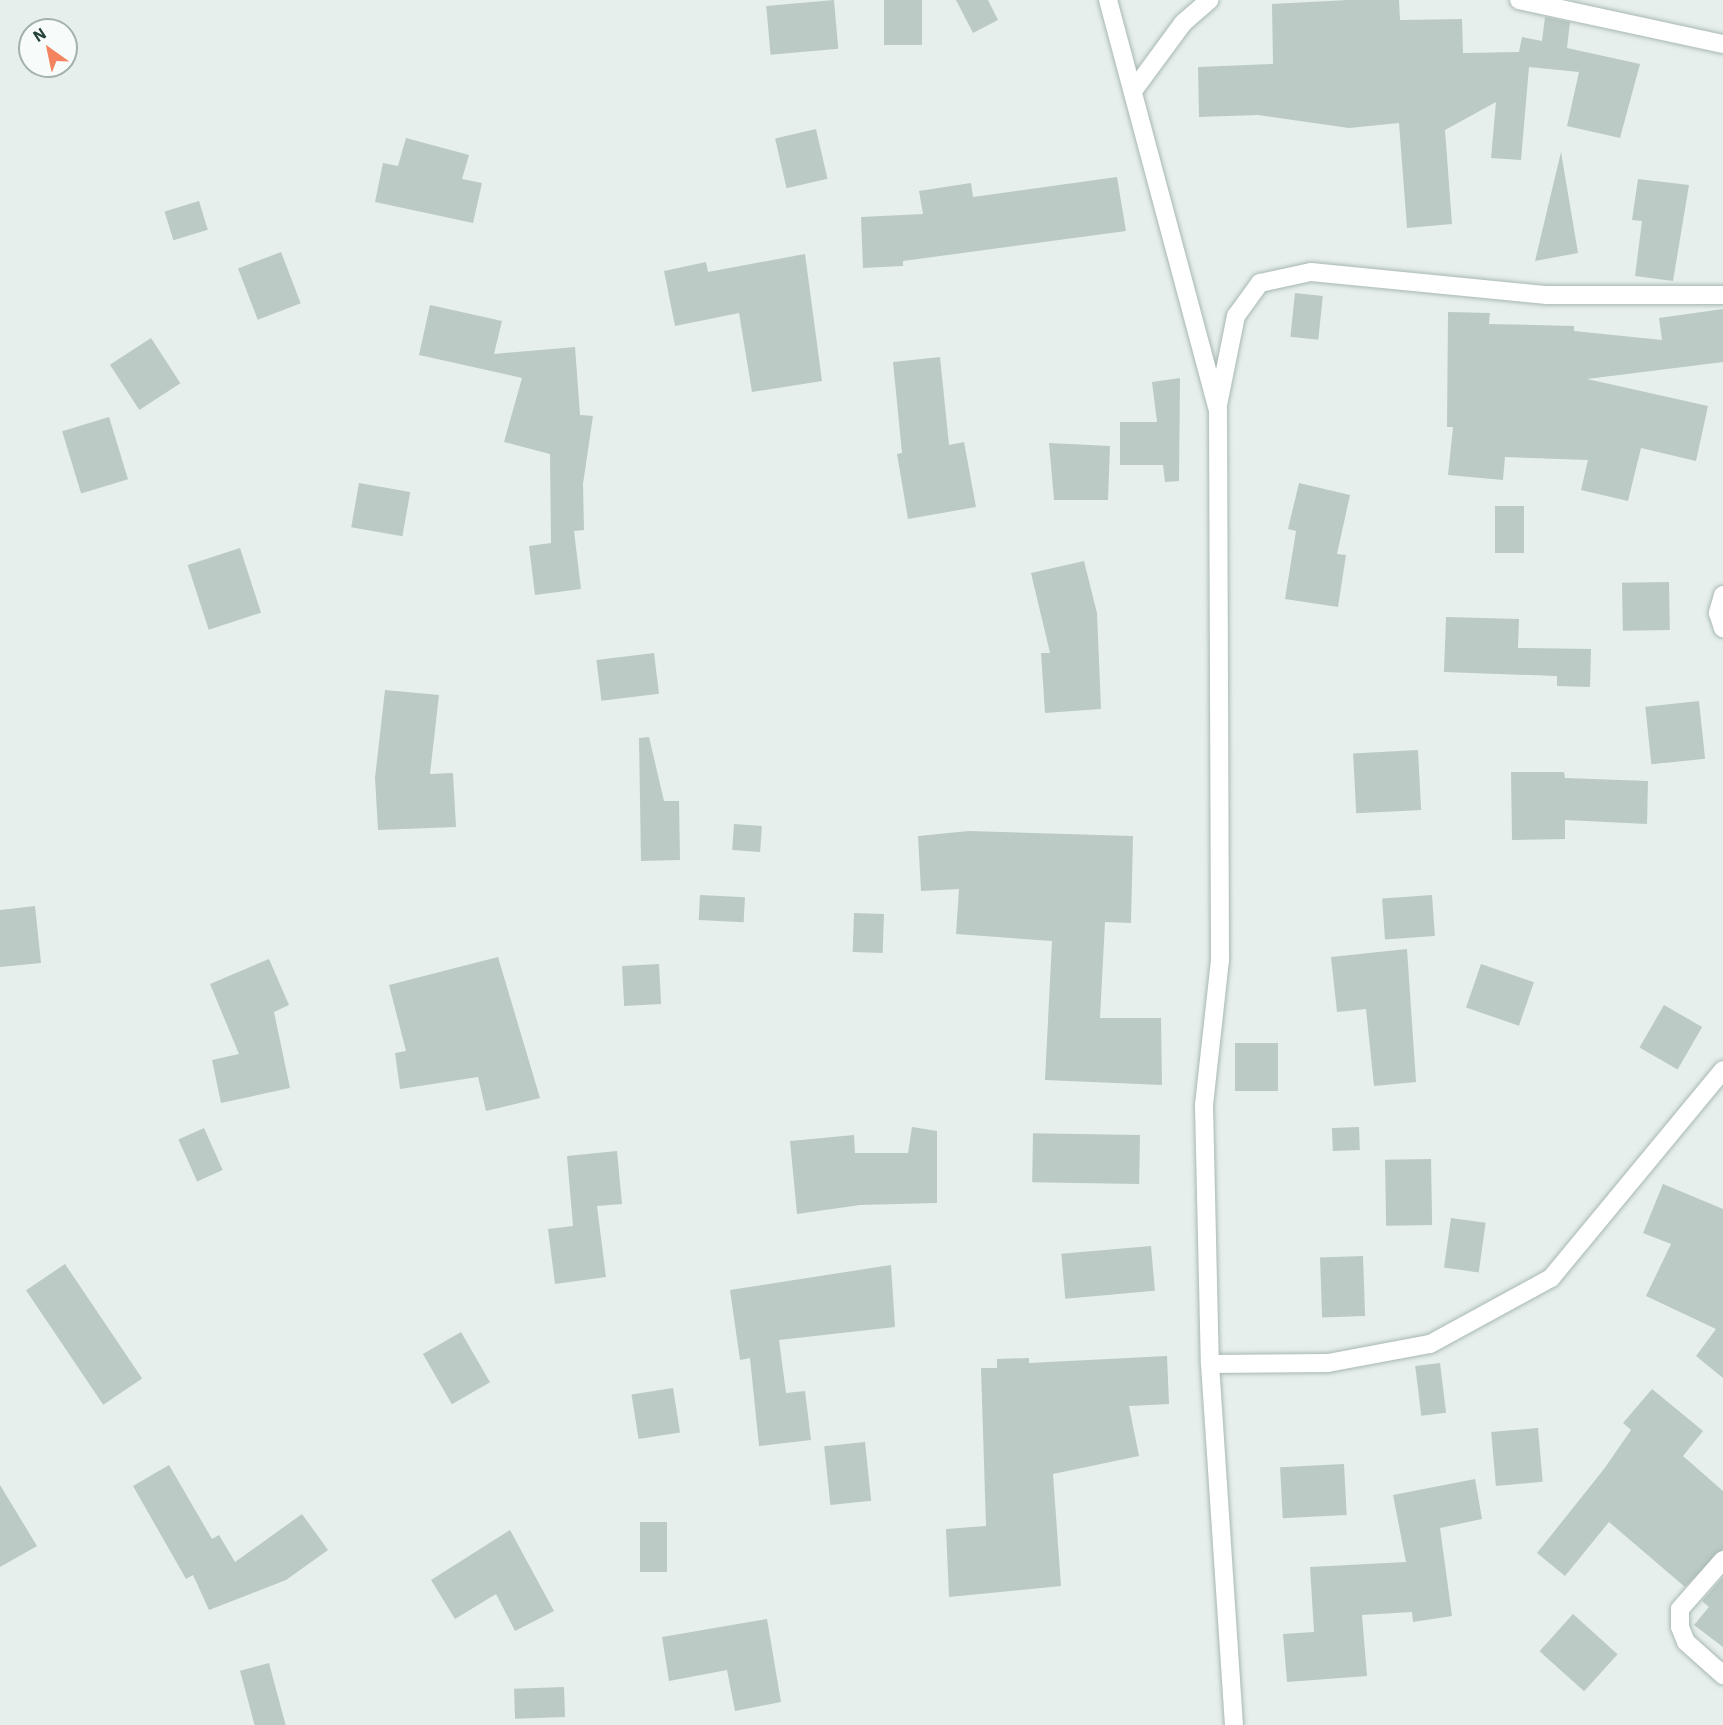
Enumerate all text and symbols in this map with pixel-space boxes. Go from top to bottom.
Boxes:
north arrow [18,18,78,78]
text: N [29,23,50,46]

